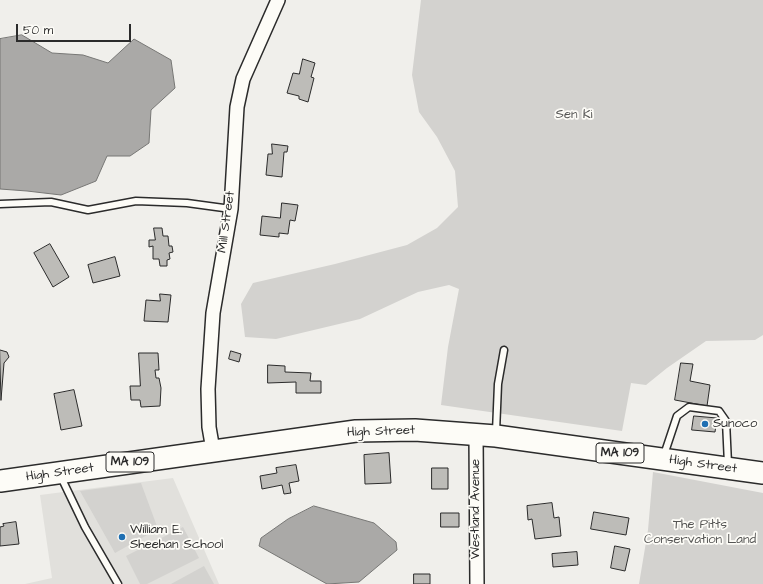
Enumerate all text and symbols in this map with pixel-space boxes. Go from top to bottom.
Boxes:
scale bar [18,16,133,42]
text: 50 m [23,22,53,39]
park label: Sen Ki [556,107,592,123]
street label: Mill Street [215,190,239,254]
place label: Sunoco [713,416,757,432]
marker: Sunoco [700,419,710,429]
street label: High Street [347,423,415,441]
road number: MA 109 [596,443,644,463]
road number: MA 109 [106,452,154,472]
street label: High Street [668,453,738,477]
street label: Westland Avenue [468,459,484,559]
street label: High Street [25,461,95,485]
park label: The Pitts Conservation Land [644,517,756,548]
place label: William E. Sheehan School [130,522,223,553]
marker: William E. Sheehan School [117,532,127,542]

